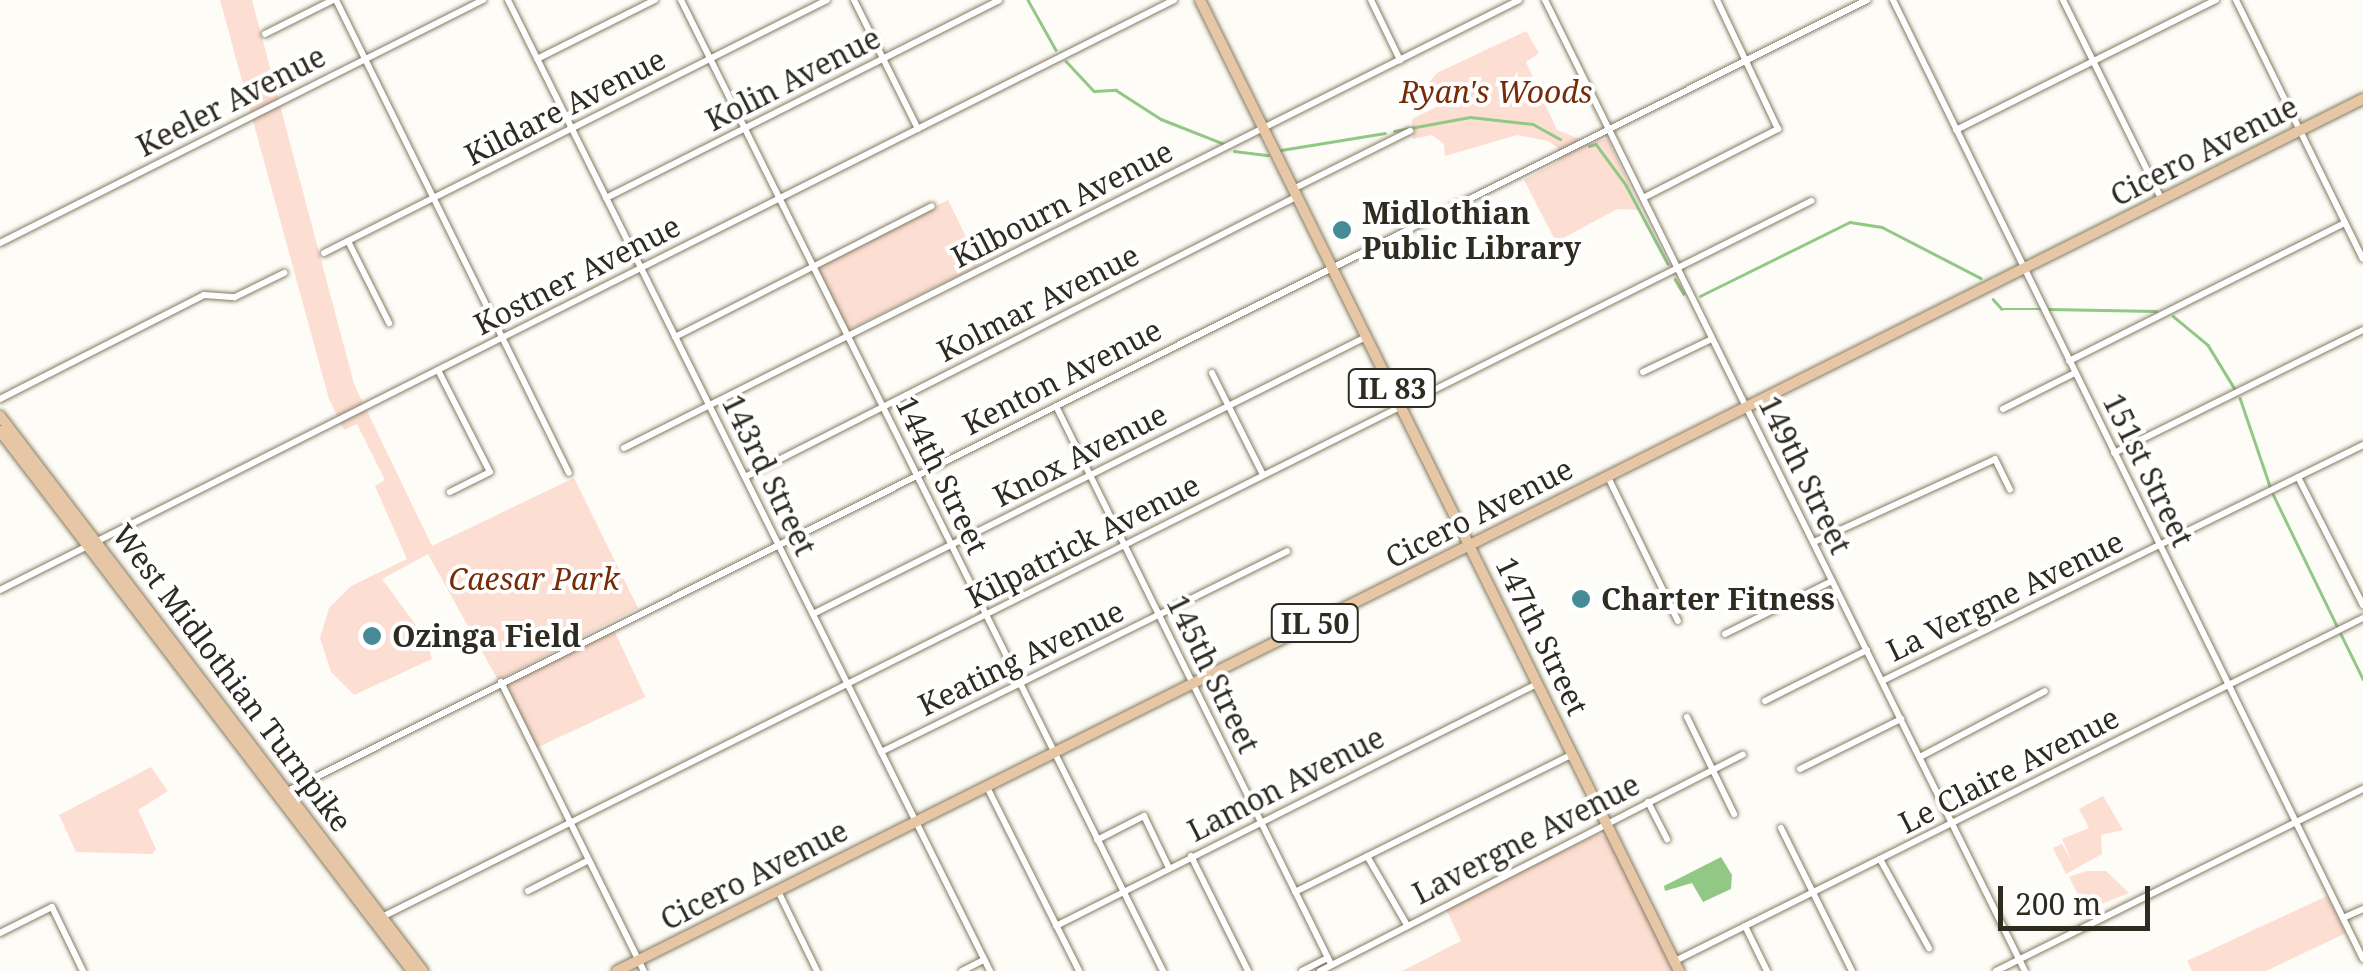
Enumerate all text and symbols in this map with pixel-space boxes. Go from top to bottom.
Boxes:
street label: Kolin Avenue [700,20,886,138]
street label: Keeler Avenue [131,38,331,164]
street label: Kildare Avenue [459,41,671,173]
park label: Ryan's Woods [1400,74,1592,110]
street label: Cicero Avenue [2104,88,2304,214]
street label: Kilbourn Avenue [945,133,1179,275]
place label: Midlothian Public Library [1362,195,1581,266]
street label: Kostner Avenue [468,208,686,342]
marker: Midlothian Public Library [1331,219,1353,241]
street label: Kolmar Avenue [931,237,1145,369]
street label: Kenton Avenue [957,311,1167,443]
road number: IL 83 [1347,365,1437,411]
street label: 151st Street [2095,388,2201,552]
street label: 143rd Street [715,389,823,561]
street label: 144th Street [888,390,996,560]
street label: 149th Street [1751,390,1859,560]
street label: Knox Avenue [987,396,1173,514]
street label: Cicero Avenue [1379,450,1579,576]
street label: Kilpatrick Avenue [960,467,1206,615]
street label: West Midlothian Turnpike [105,517,359,839]
street label: La Vergne Avenue [1881,523,2129,669]
street label: 147th Street [1488,551,1596,721]
park label: Caesar Park [448,561,620,597]
place label: Charter Fitness [1601,581,1835,617]
marker: Charter Fitness [1570,588,1592,610]
street label: 145th Street [1159,589,1267,759]
street label: Keating Avenue [912,593,1130,723]
road number: IL 50 [1270,600,1360,646]
place label: Ozinga Field [392,618,581,654]
marker: Ozinga Field [361,625,383,647]
street label: Le Claire Avenue [1893,699,2125,841]
street label: Lamon Avenue [1182,719,1390,849]
street label: Lavergne Avenue [1407,766,1645,912]
street label: Cicero Avenue [654,812,854,938]
scale bar [2003,866,2156,928]
text: 200 m [2015,883,2101,924]

